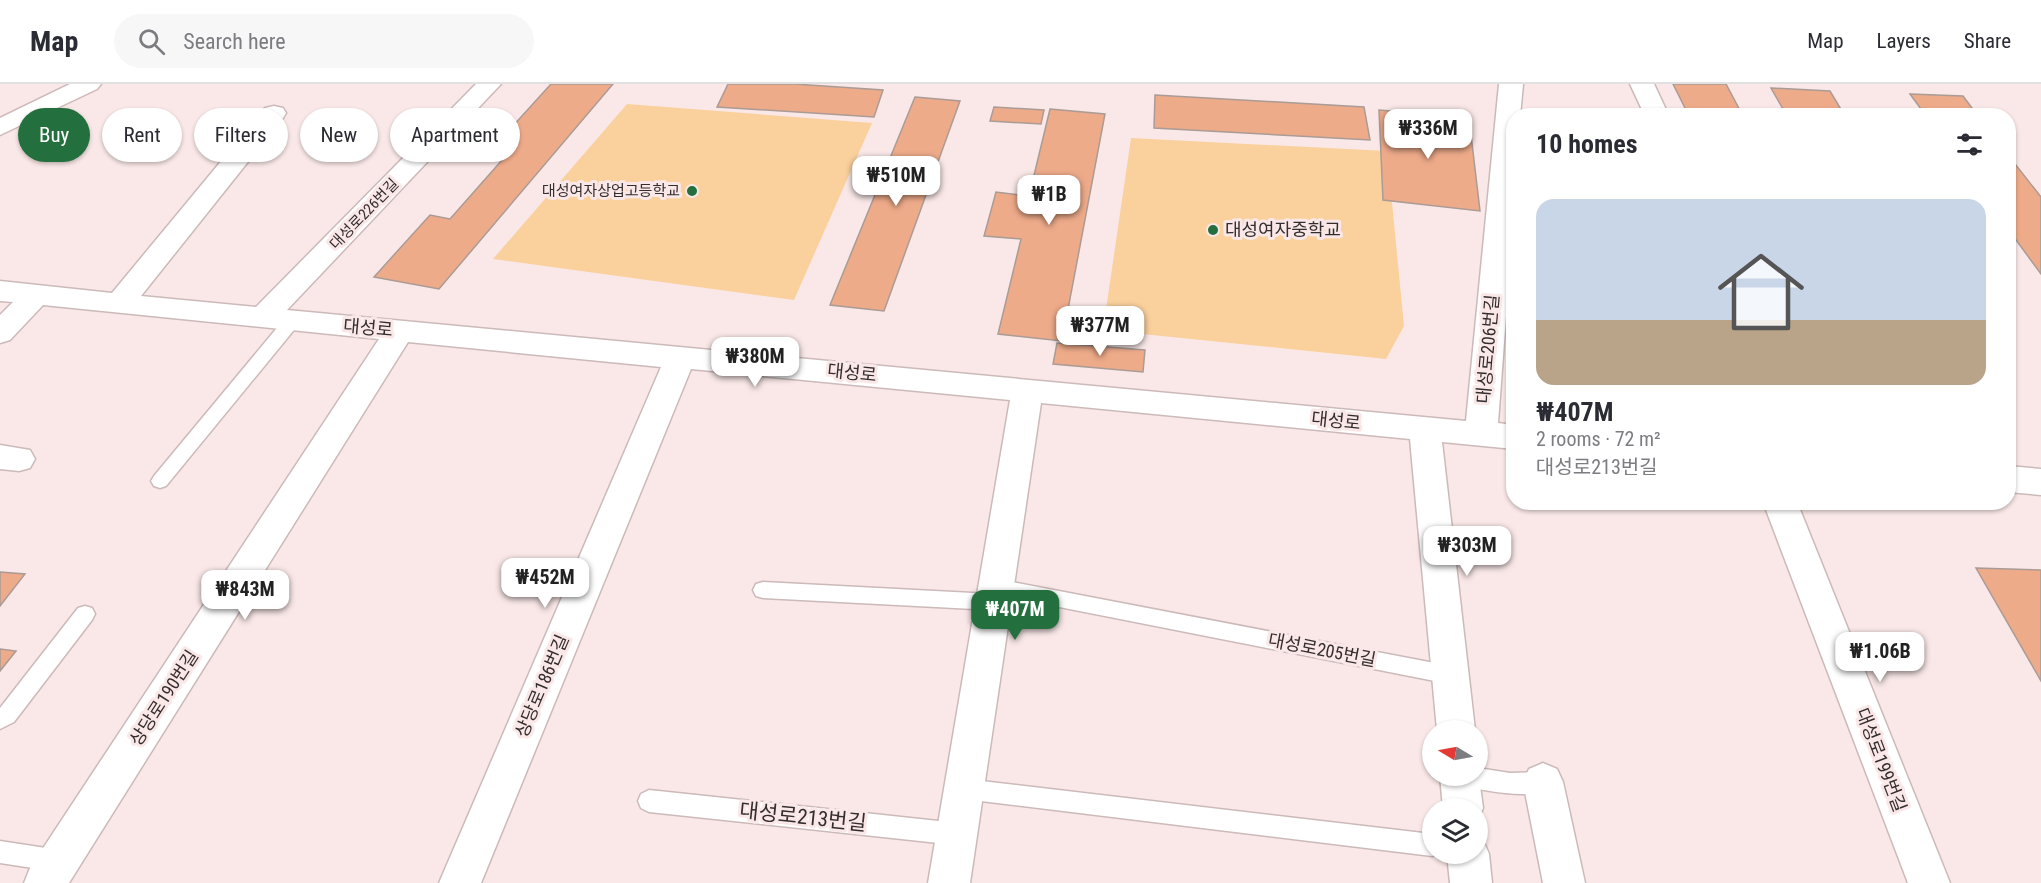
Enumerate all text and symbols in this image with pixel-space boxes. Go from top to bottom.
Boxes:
search box [114,14,534,68]
text: Map [30,25,78,58]
icon: search [135,25,168,58]
text: Search here [183,29,286,54]
text: Map [1807,29,1844,53]
text: Layers [1877,29,1931,53]
text: Share [1964,29,2011,53]
chip: Buy [18,108,90,162]
chip: Rent [102,108,182,162]
chip: Filters [194,108,288,162]
chip: New [300,108,378,162]
chip: Apartment [390,108,520,162]
pin: ₩336M [1386,109,1470,160]
text: ₩336M [1398,116,1458,140]
icon: filters [1953,128,1986,161]
text: 10 homes [1536,129,1638,159]
pin: ₩510M [854,156,938,207]
text: ₩510M [866,163,926,187]
street label: 대성로226번길 [326,175,402,253]
pin: ₩1B [1020,175,1078,226]
place label: 대성여자상업고등학교 [542,182,680,200]
text: ₩1B [1031,182,1067,206]
marker: 대성여자상업고등학교 [685,184,699,198]
place label: 대성여자중학교 [1225,219,1341,240]
marker: 대성여자중학교 [1206,223,1220,237]
icon: home [1707,238,1815,346]
street label: 대성로206번길 [1472,294,1503,404]
pin: ₩377M [1058,306,1142,357]
text: ₩377M [1070,313,1130,337]
street label: 대성로 [342,315,394,340]
pin: ₩380M [713,337,797,388]
text: ₩380M [725,344,785,368]
street label: 대성로 [826,359,878,386]
text: ₩407M [1536,397,1613,427]
street label: 대성로 [1310,407,1362,434]
text: 2 rooms · 72 m² [1536,427,1661,451]
text: 대성로213번길 [1536,455,1658,479]
pin: ₩303M [1425,526,1509,577]
text: ₩303M [1437,533,1497,557]
pin: ₩452M [503,558,587,609]
text: ₩452M [515,565,575,589]
pin: ₩843M [203,570,287,621]
text: ₩843M [215,577,275,601]
pin: ₩407M [973,590,1057,641]
text: ₩407M [985,597,1045,621]
street label: 대성로205번길 [1266,629,1378,670]
street label: 상당로186번길 [510,631,573,740]
pin: ₩1.06B [1831,632,1929,683]
text: ₩1.06B [1849,639,1911,663]
street label: 상당로190번길 [125,646,202,749]
street label: 대성로199번길 [1852,705,1911,815]
north arrow [1422,720,1488,786]
map controls [1422,720,1488,864]
street label: 대성로213번길 [738,798,868,836]
button: layers [1422,798,1488,864]

